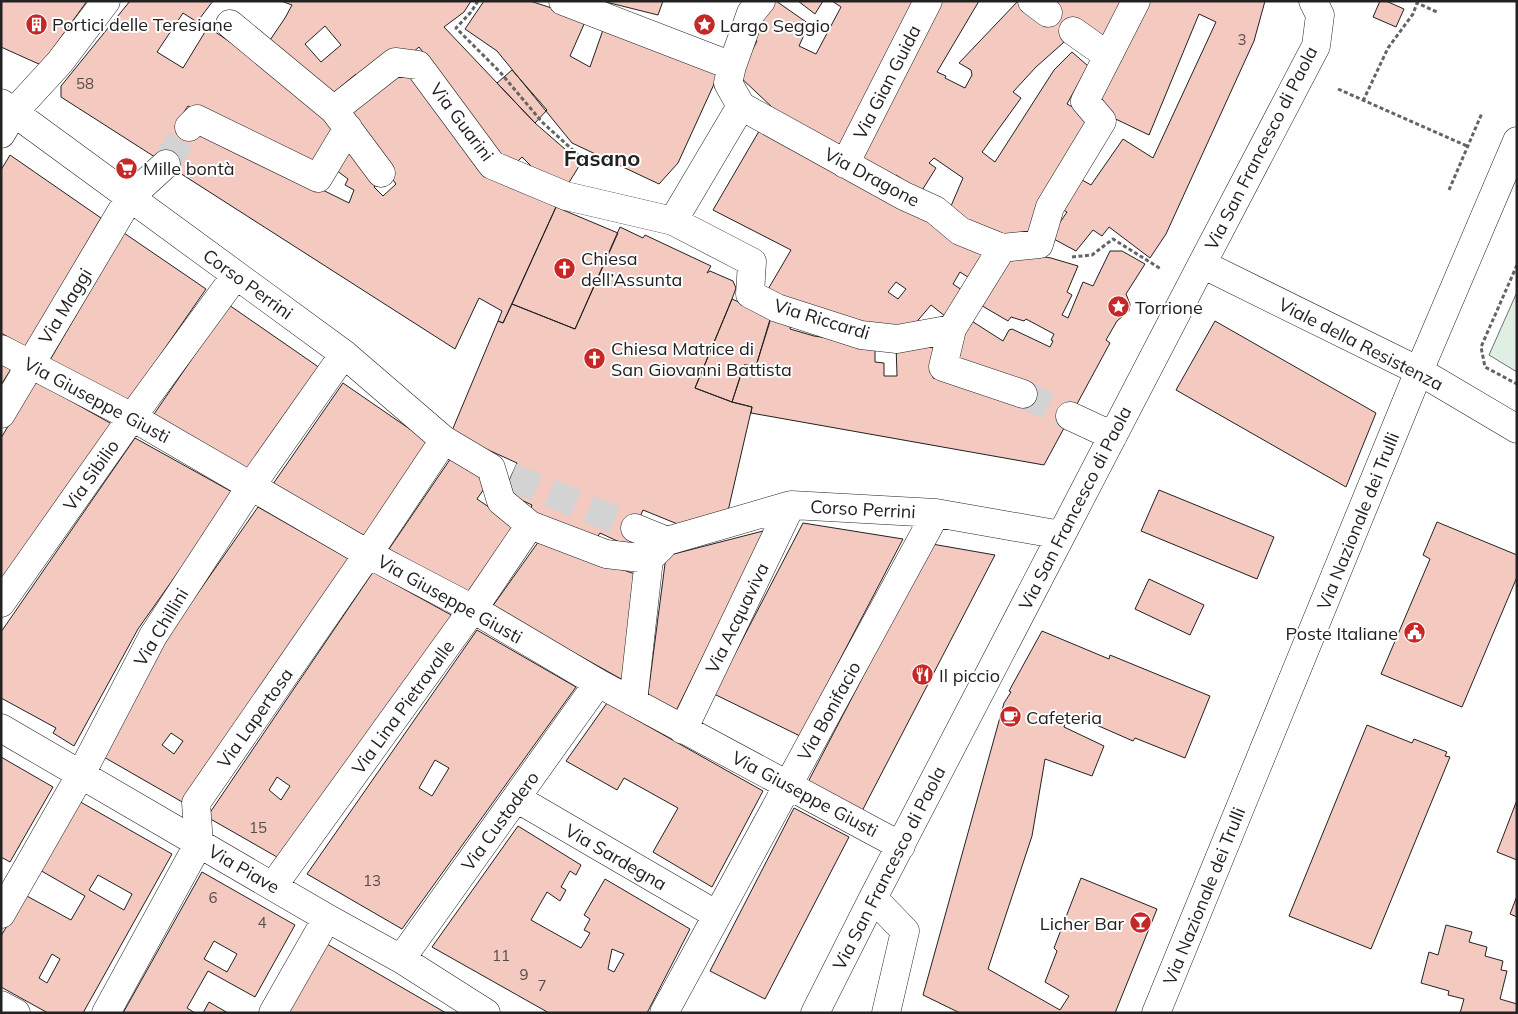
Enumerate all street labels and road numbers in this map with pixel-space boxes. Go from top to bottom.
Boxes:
street label: Via Gian Guida [848,21,926,143]
street label: Via San Francesco di Paola [1200,42,1322,254]
street label: Via Guarini [425,78,499,166]
street label: Via Dragone [820,142,924,212]
street label: Corso Perrini [199,244,297,324]
street label: Via Maggi [33,264,97,348]
street label: Viale della Resistenza [1275,292,1447,396]
street label: Via Riccardi [771,294,873,344]
street label: Via Giuseppe Giusti [20,352,174,448]
street label: Via San Francesco di Paola [1014,402,1136,614]
street label: Via Nazionale dei Trulli [1312,429,1404,613]
street label: Via Sibilio [58,435,124,515]
street label: Corso Perrini [810,495,916,523]
street label: Via Giuseppe Giusti [373,550,527,648]
street label: Via Acquaviva [700,559,774,677]
street label: Via Chillini [129,584,193,670]
street label: Via Lina Pietravalle [347,635,459,779]
street label: Via Bonifacio [792,657,866,765]
street label: Via Lapertosa [212,664,298,772]
street label: Via Giuseppe Giusti [728,746,882,842]
street label: Via San Francesco di Paola [828,762,950,974]
street label: Via Custodero [456,767,544,875]
street label: Via Nazionale dei Trulli [1158,804,1250,988]
street label: Via Sardegna [561,819,671,895]
street label: Via Piave [204,839,284,899]

